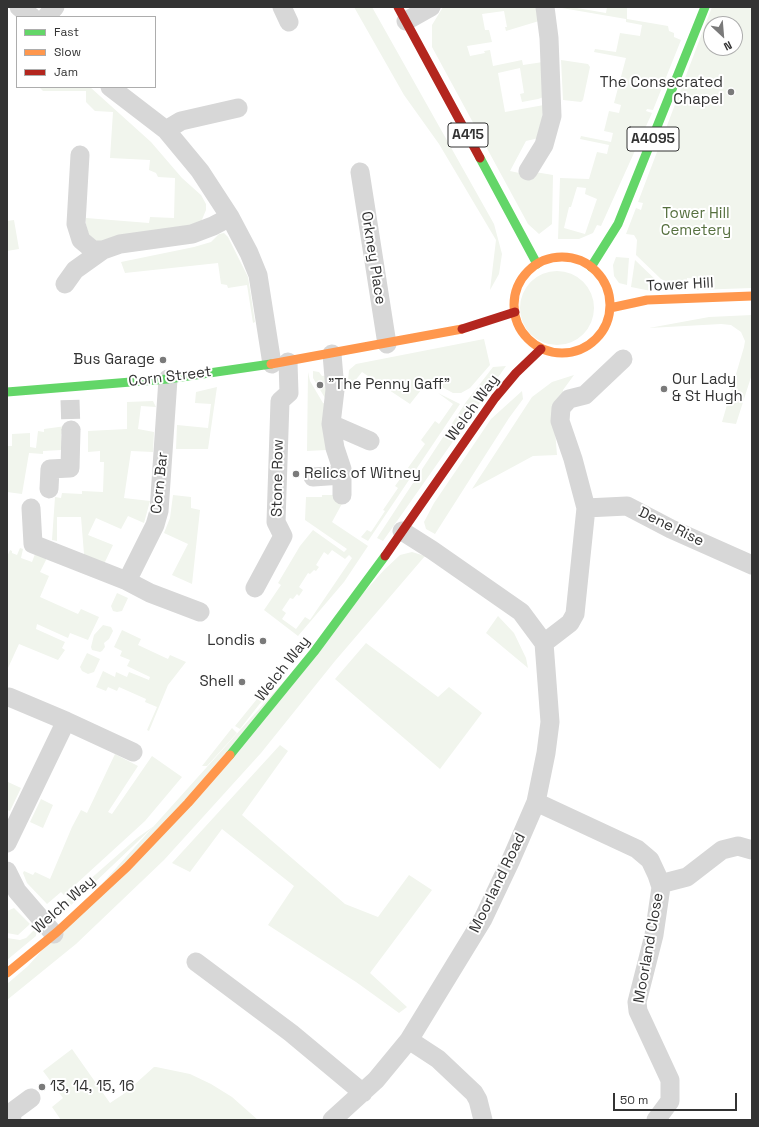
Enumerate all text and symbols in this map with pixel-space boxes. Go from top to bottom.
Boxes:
legend [16,16,156,88]
north arrow [703,16,743,56]
text: Fast [54,24,79,40]
text: N [721,38,734,54]
text: Slow [54,44,81,60]
text: Jam [54,64,78,80]
place label: The Consecrated Chapel [600,74,723,109]
marker: The Consecrated Chapel [726,87,736,97]
road number: A415 [448,123,488,147]
road number: A4095 [627,127,679,151]
park label: Tower Hill Cemetery [661,205,731,240]
street label: Orkney Place [357,210,389,306]
street label: Tower Hill [646,274,714,296]
place label: Bus Garage [73,351,155,369]
marker: Bus Garage [158,355,168,365]
street label: Corn Street [127,363,213,391]
street label: Welch Way [443,371,503,445]
place label: Our Lady & St Hugh [672,371,743,406]
place label: "The Penny Gaff" [328,376,450,394]
marker: "The Penny Gaff" [315,380,325,390]
marker: Our Lady & St Hugh [659,384,669,394]
street label: Stone Row [268,439,288,517]
street label: Corn Bar [148,451,172,515]
place label: Relics of Witney [304,465,421,483]
marker: Relics of Witney [291,469,301,479]
street label: Dene Rise [635,503,707,551]
place label: Londis [207,632,255,650]
street label: Welch Way [252,633,314,705]
marker: Londis [258,636,268,646]
place label: Shell [199,673,234,691]
marker: Shell [237,677,247,687]
street label: Moorland Road [466,830,530,936]
street label: Welch Way [29,872,99,938]
street label: Moorland Close [630,892,668,1004]
place label: 13, 14, 15, 16 [50,1078,135,1096]
marker: 13, 14, 15, 16 [37,1082,47,1092]
scale bar [615,1085,739,1111]
text: 50 m [620,1092,648,1108]

